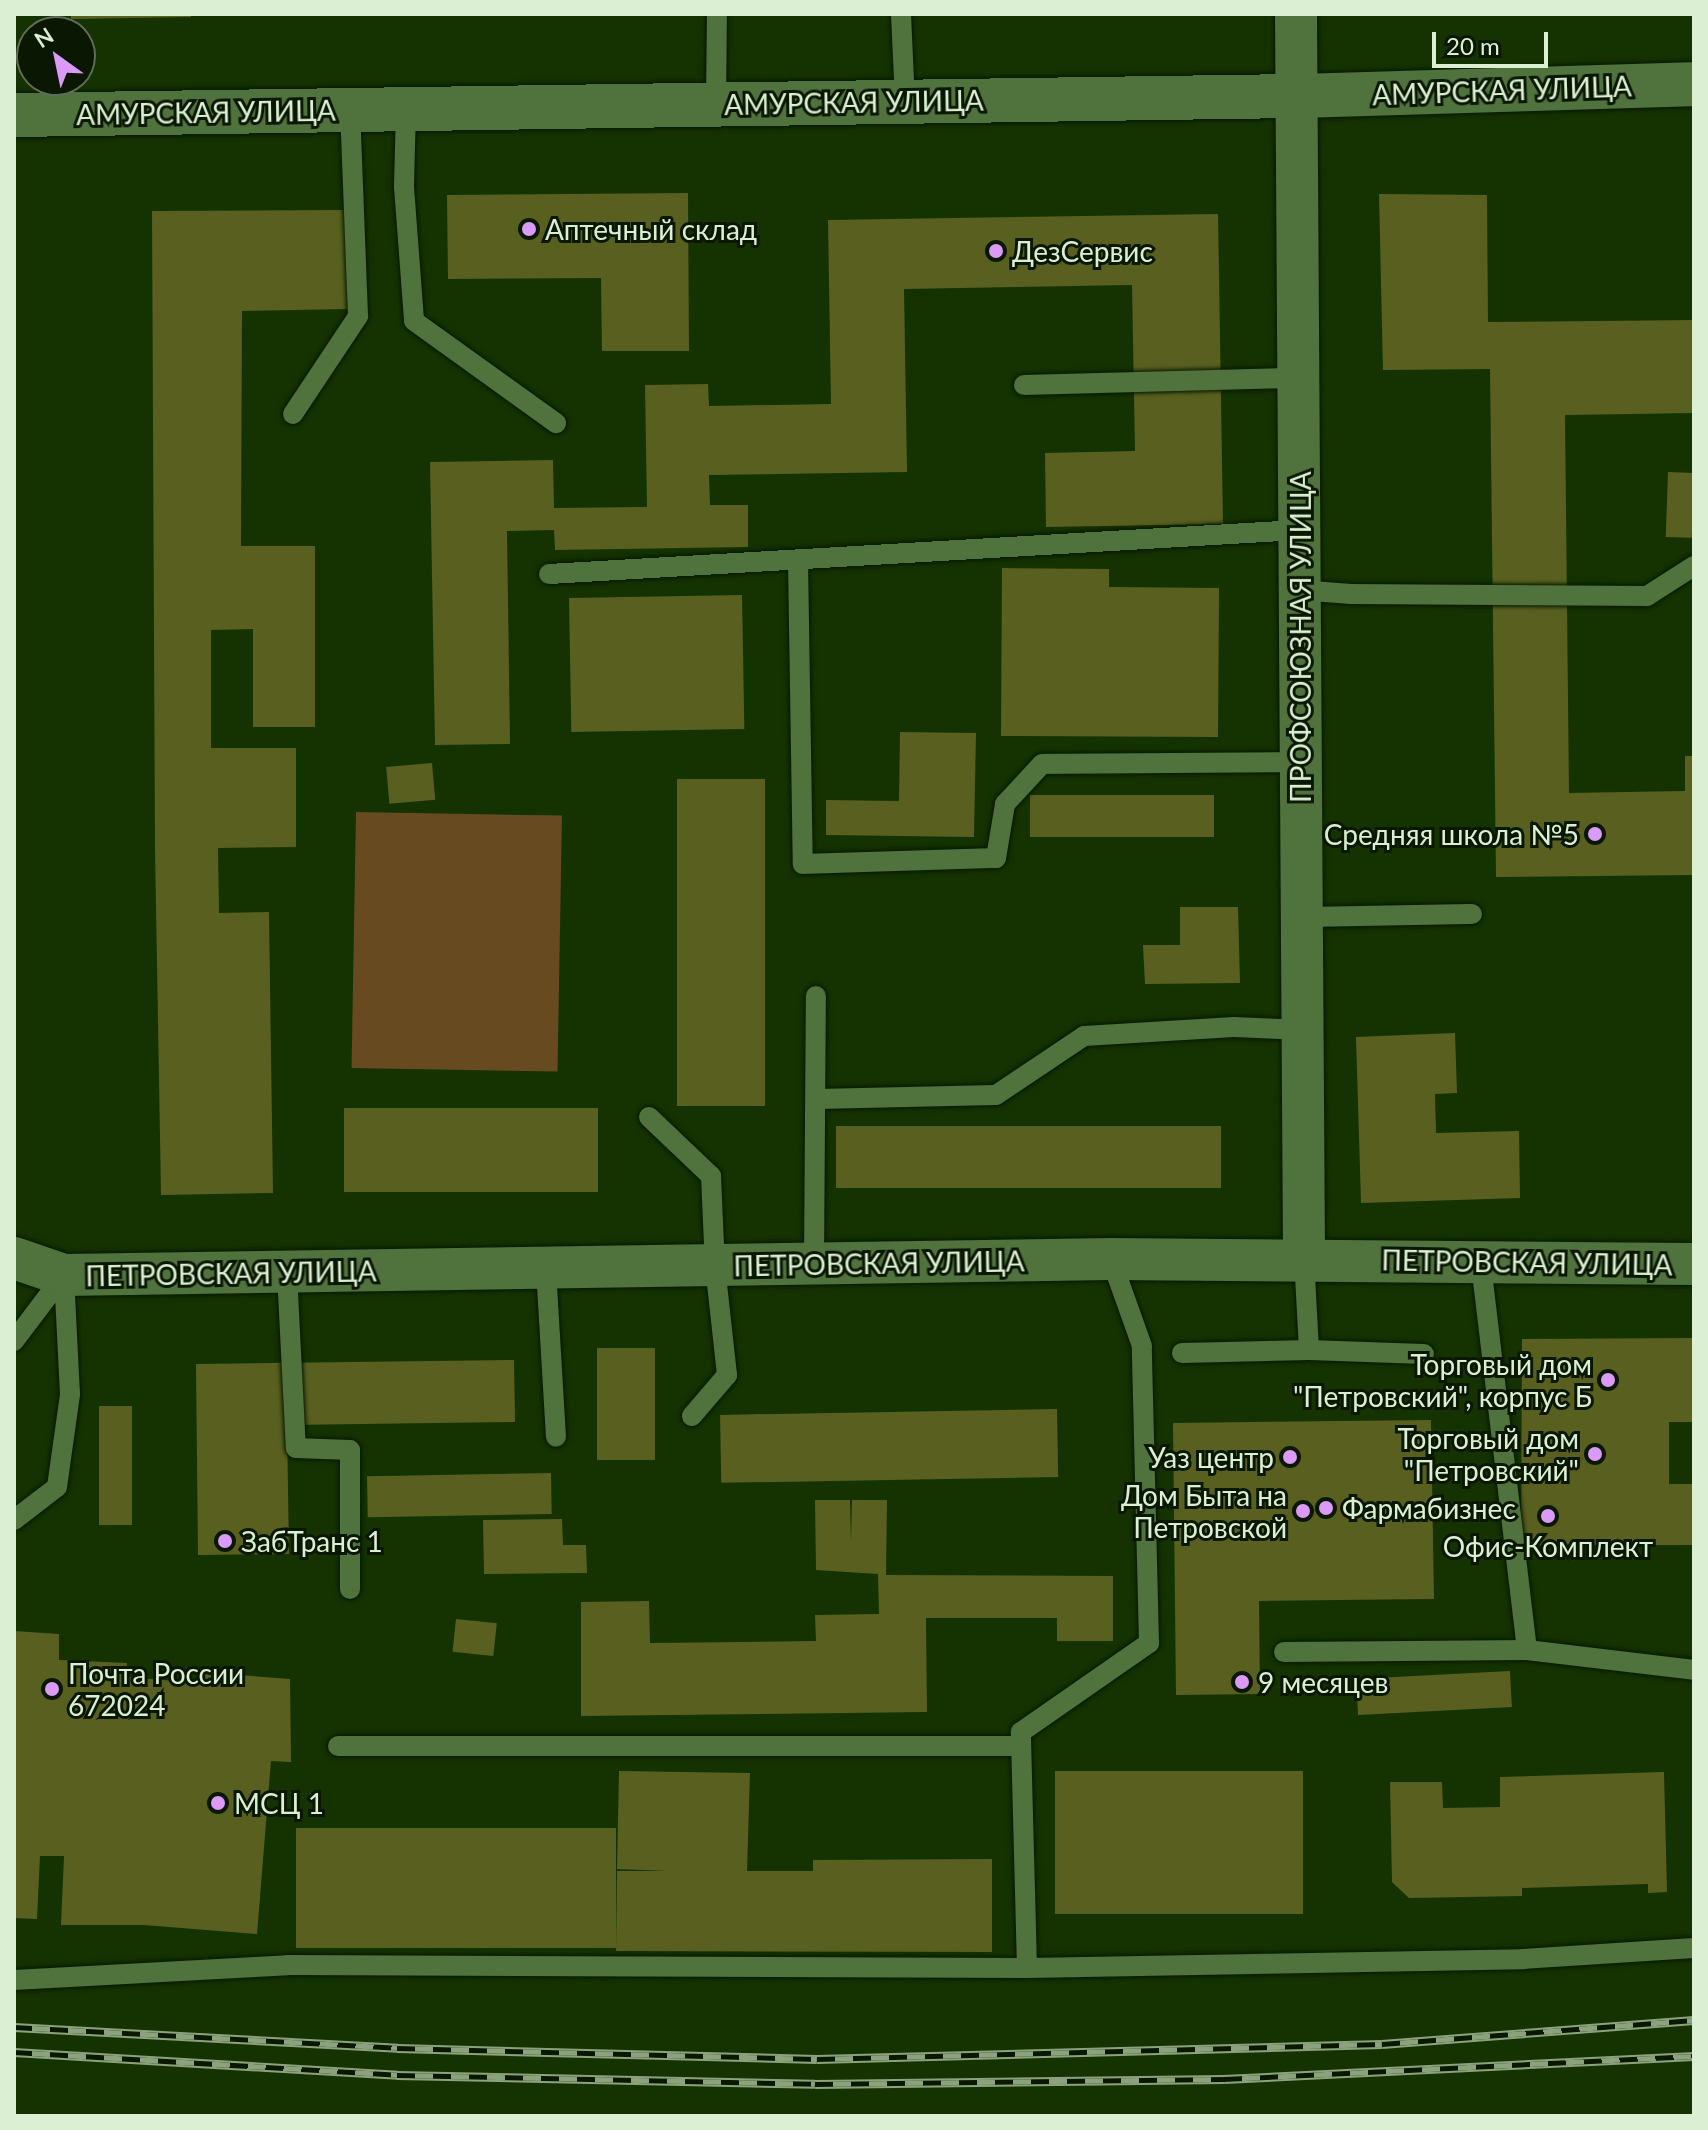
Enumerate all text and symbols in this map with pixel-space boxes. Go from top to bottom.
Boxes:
north arrow [16,16,96,96]
scale bar [1436,16,1552,66]
text: N [29,21,58,53]
text: 20 m [1446,31,1500,60]
street label: АМУРСКАЯ УЛИЦА [1372,69,1632,111]
street label: АМУРСКАЯ УЛИЦА [724,83,984,121]
street label: АМУРСКАЯ УЛИЦА [76,93,336,131]
place label: Аптечный склад [545,212,757,246]
marker: Аптечный склад [520,220,538,238]
place label: ДезСервис [1012,234,1153,268]
marker: ДезСервис [987,242,1005,260]
street label: ПРОФСОЮЗНАЯ УЛИЦА [1283,471,1317,803]
place label: Средняя школа №5 [1324,817,1579,851]
marker: Средняя школа №5 [1586,825,1604,843]
street label: ПЕТРОВСКАЯ УЛИЦА [1381,1243,1673,1281]
street label: ПЕТРОВСКАЯ УЛИЦА [733,1244,1025,1282]
street label: ПЕТРОВСКАЯ УЛИЦА [85,1254,377,1292]
place label: Торговый дом "Петровский", корпус Б [1293,1347,1592,1413]
marker: Торговый дом "Петровский", корпус Б [1599,1371,1617,1389]
place label: Торговый дом "Петровский" [1397,1421,1579,1487]
place label: Уаз центр [1148,1440,1274,1474]
marker: Торговый дом "Петровский" [1586,1445,1604,1463]
marker: Уаз центр [1281,1448,1299,1466]
place label: Дом Быта на Петровской [1121,1478,1287,1544]
place label: Фармабизнес [1342,1491,1516,1525]
marker: Фармабизнес [1317,1499,1335,1517]
marker: Дом Быта на Петровской [1294,1502,1312,1520]
marker: Офис-Комплект [1539,1507,1557,1525]
place label: ЗабТранс 1 [241,1524,383,1558]
place label: Офис-Комплект [1443,1529,1653,1563]
marker: ЗабТранс 1 [216,1532,234,1550]
place label: Почта России 672024 [68,1656,244,1722]
place label: 9 месяцев [1258,1665,1388,1699]
marker: 9 месяцев [1233,1673,1251,1691]
marker: Почта России 672024 [43,1680,61,1698]
place label: МСЦ 1 [234,1786,324,1820]
marker: МСЦ 1 [209,1794,227,1812]

